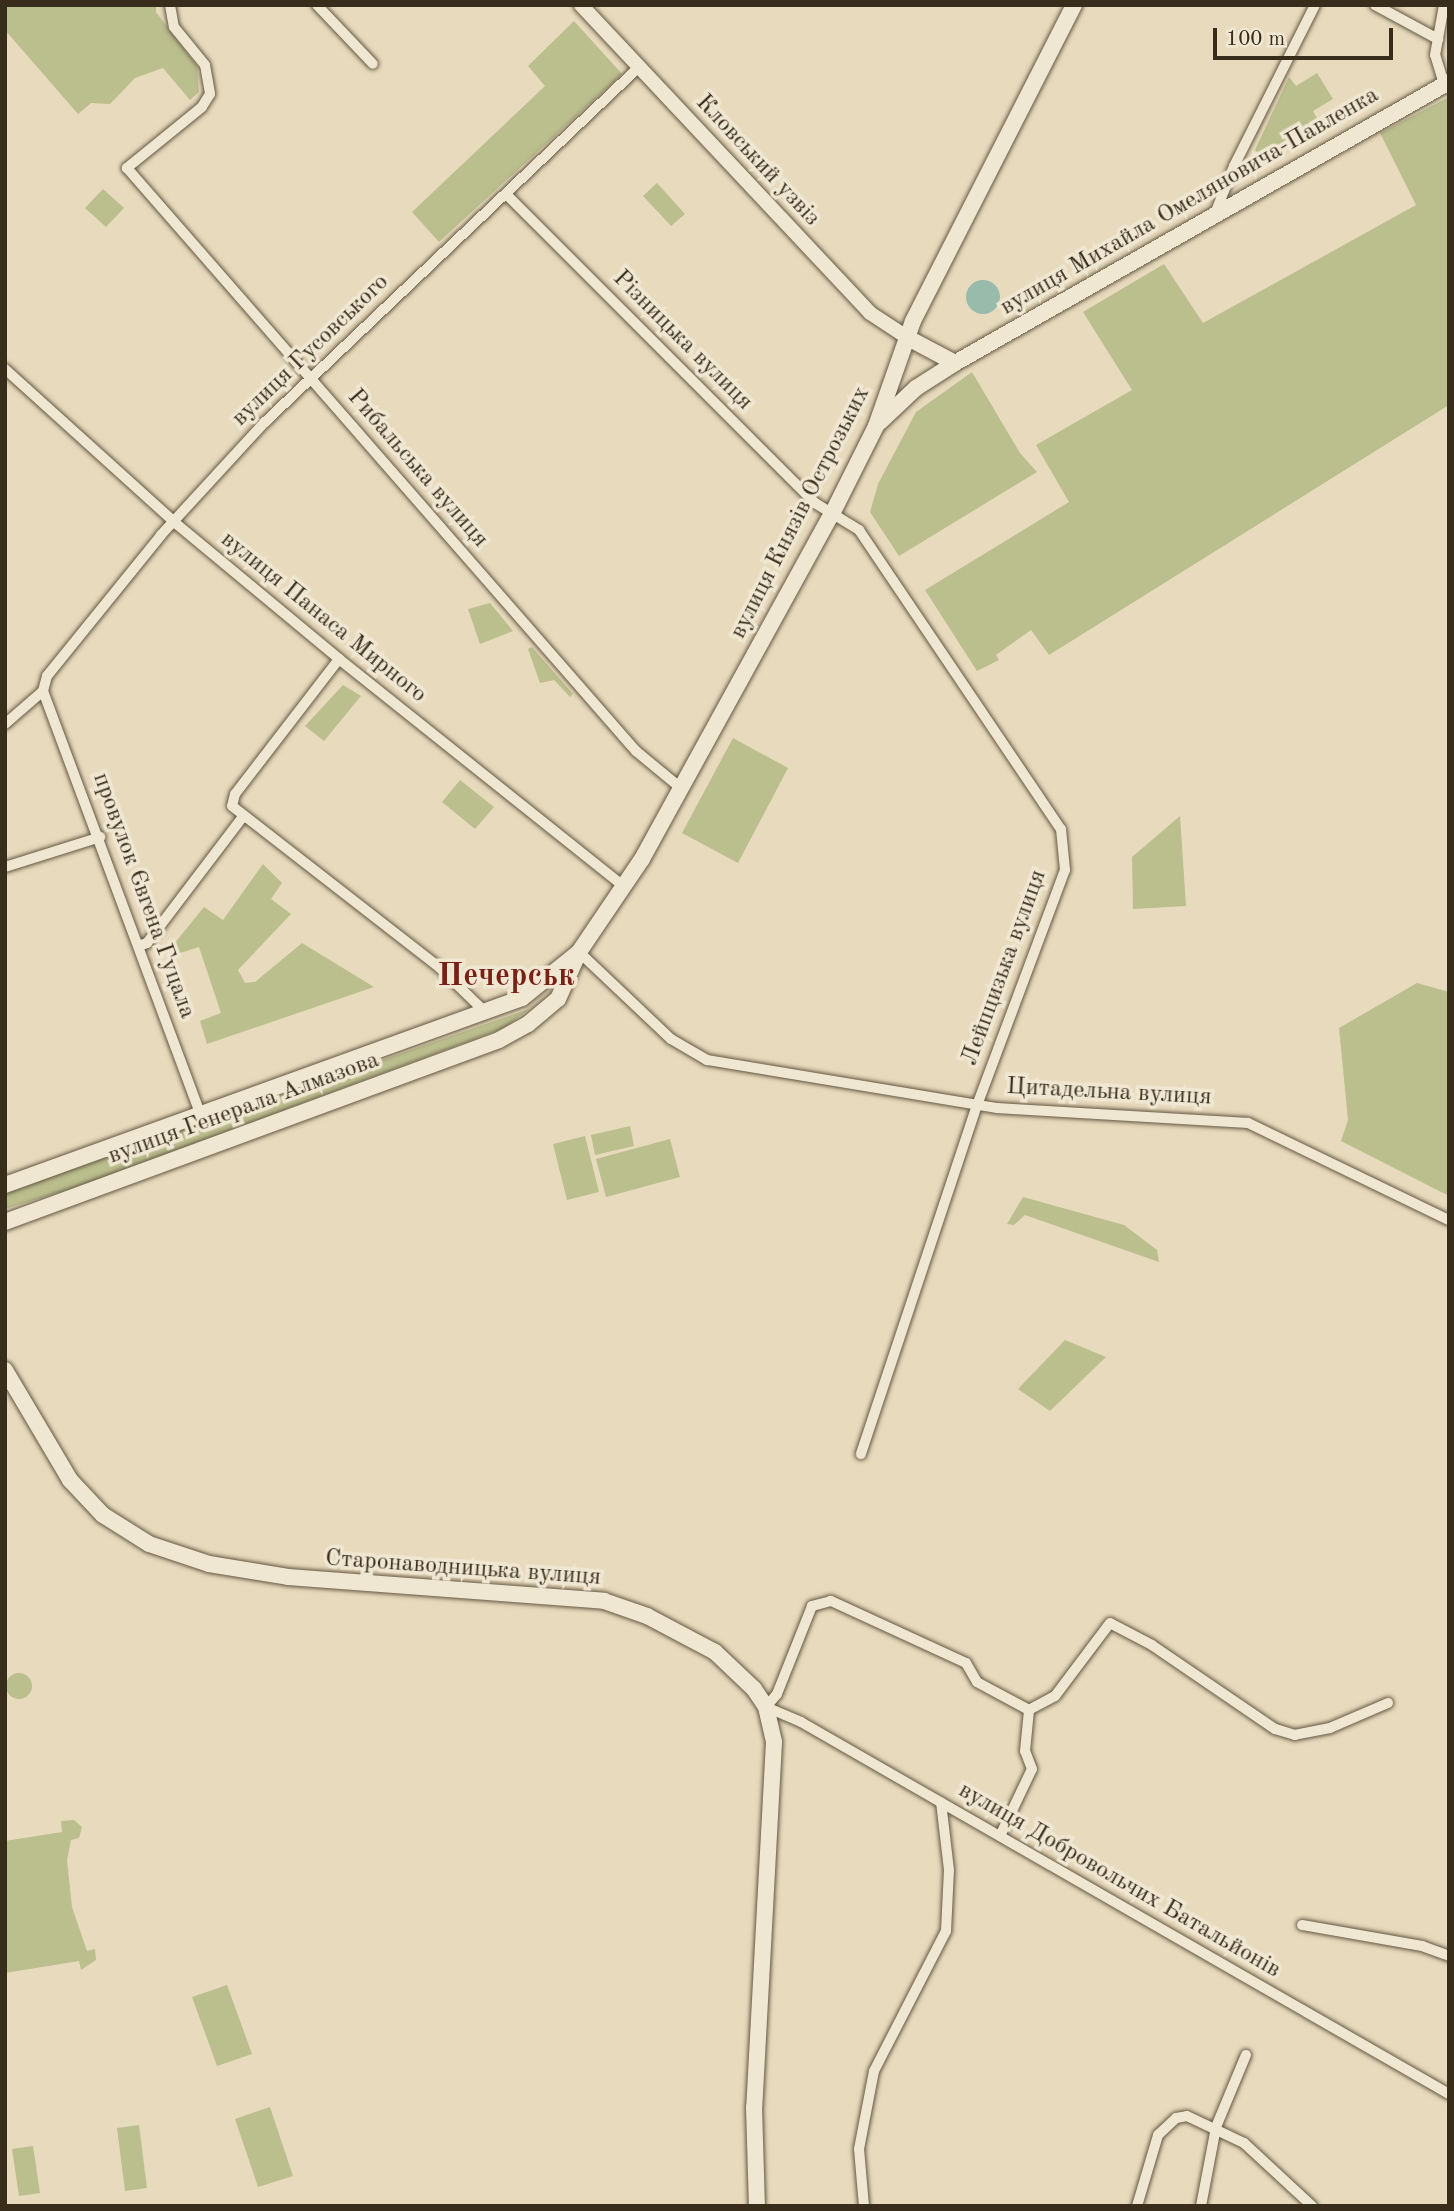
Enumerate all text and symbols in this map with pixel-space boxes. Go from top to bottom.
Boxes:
scale bar [1216,14,1396,58]
text: 100 m [1226,29,1285,50]
street label: вулиця Михайла Омеляновича-Павленка [996,81,1384,323]
street label: Кловський узвіз [689,89,825,233]
street label: Різницька вулиця [606,265,758,417]
street label: вулиця Гусовського [227,269,395,433]
street label: вулиця Князів Острозьких [725,382,877,644]
street label: Рибальська вулиця [340,384,494,554]
street label: вулиця Панаса Мирного [214,526,432,710]
street label: провулок Євгена Гуцала [85,769,201,1023]
street label: Лейпцизька вулиця [956,866,1054,1070]
district label: Печерськ [437,958,575,996]
street label: вулиця Генерала Алмазова [105,1047,383,1171]
street label: Цитадельна вулиця [1006,1073,1212,1113]
street label: Старонаводницька вулиця [324,1545,602,1593]
street label: вулиця Добровольчих Батальйонів [953,1777,1285,1985]

